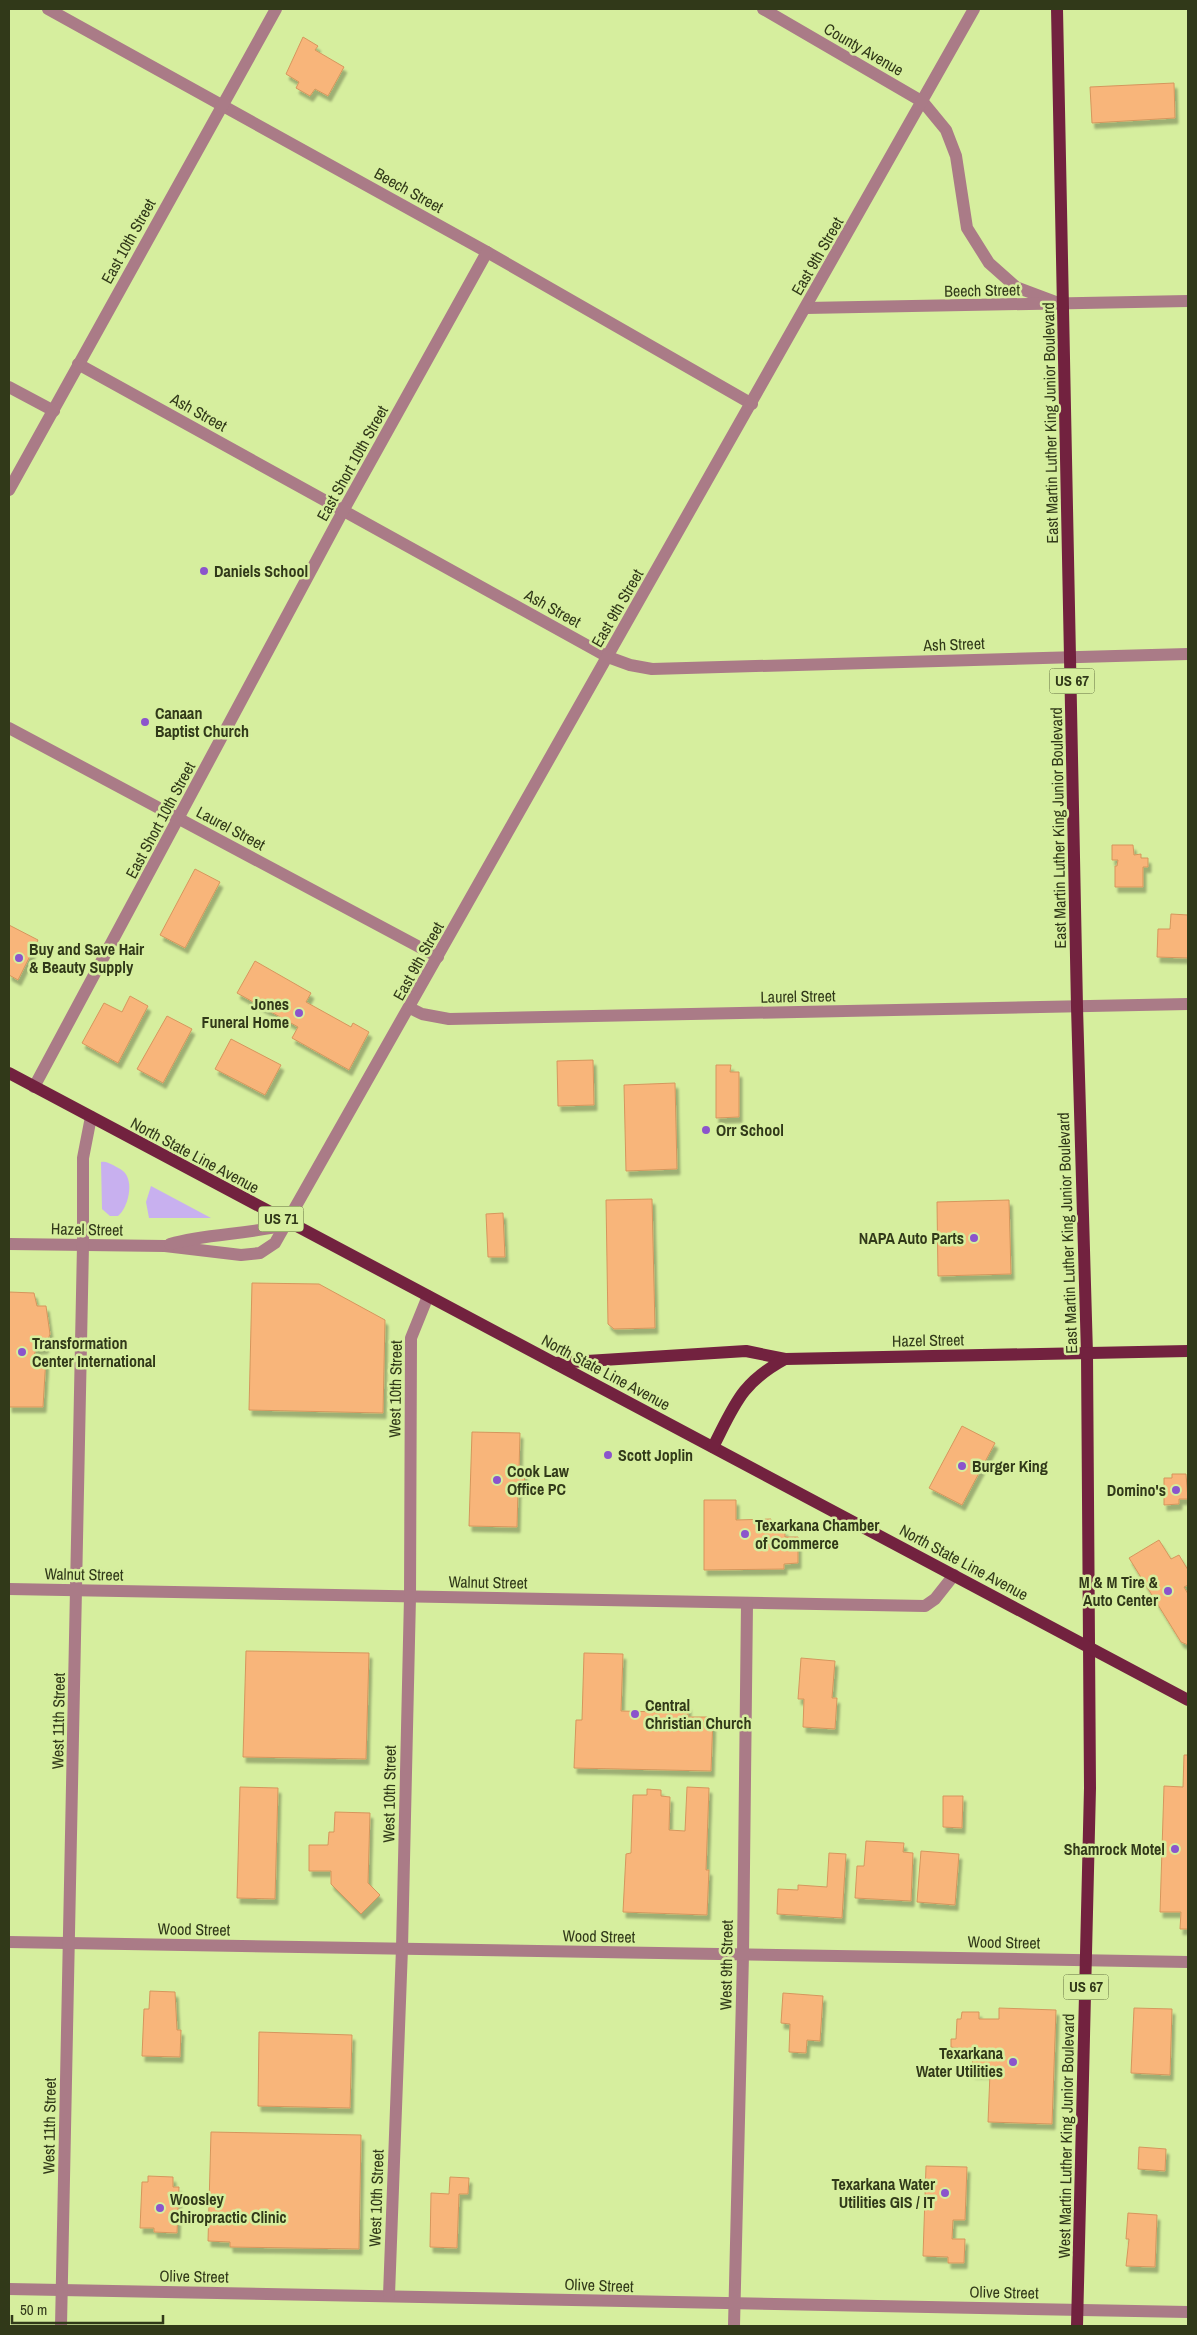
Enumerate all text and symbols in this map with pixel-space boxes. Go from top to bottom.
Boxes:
street label: County Avenue [820,17,908,81]
street label: Beech Street [370,162,448,218]
street label: East 10th Street [96,194,161,287]
street label: East 9th Street [786,213,848,299]
street label: Beech Street [944,278,1020,302]
street label: East Martin Luther King Junior Boulevard [1037,302,1063,544]
street label: Ash Street [166,387,231,437]
street label: East Short 10th Street [311,401,393,525]
place label: Daniels School [214,560,308,582]
marker: Daniels School [198,565,210,577]
street label: East 9th Street [586,565,648,651]
street label: Ash Street [520,583,585,633]
street label: Ash Street [922,632,985,656]
road number: US 67 [1050,668,1094,694]
place label: Canaan Baptist Church [155,702,249,742]
street label: East Martin Luther King Junior Boulevard [1045,707,1071,949]
marker: Canaan Baptist Church [139,716,151,728]
street label: East Short 10th Street [120,758,200,882]
street label: Laurel Street [193,801,270,856]
street label: East 9th Street [387,917,449,1004]
place label: Buy and Save Hair & Beauty Supply [29,938,145,978]
marker: Buy and Save Hair & Beauty Supply [13,952,25,964]
street label: Laurel Street [760,984,836,1008]
place label: Jones Funeral Home [202,993,289,1033]
marker: Jones Funeral Home [293,1007,305,1019]
street label: North State Line Avenue [127,1112,263,1198]
street label: East Martin Luther King Junior Boulevard [1052,1112,1082,1354]
place label: Orr School [716,1119,784,1141]
marker: Orr School [700,1124,712,1136]
road number: US 71 [258,1206,304,1232]
street label: Hazel Street [51,1217,124,1241]
place label: NAPA Auto Parts [859,1227,964,1249]
marker: NAPA Auto Parts [968,1232,980,1244]
street label: Hazel Street [892,1328,965,1352]
street label: North State Line Avenue [538,1329,674,1415]
place label: Transformation Center International [32,1332,156,1372]
street label: West 10th Street [383,1340,407,1438]
marker: Transformation Center International [16,1346,28,1358]
place label: Scott Joplin [618,1444,693,1466]
marker: Scott Joplin [602,1449,614,1461]
place label: Burger King [972,1455,1048,1477]
place label: Cook Law Office PC [507,1460,570,1500]
marker: Burger King [956,1460,968,1472]
marker: Cook Law Office PC [491,1474,503,1486]
place label: Domino's [1107,1479,1166,1501]
marker: Domino's [1170,1484,1182,1496]
place label: Texarkana Chamber of Commerce [755,1514,880,1554]
street label: North State Line Avenue [896,1519,1032,1605]
marker: Texarkana Chamber of Commerce [739,1528,751,1540]
street label: Walnut Street [44,1562,124,1586]
street label: Walnut Street [448,1570,528,1594]
place label: M & M Tire & Auto Center [1079,1571,1159,1611]
marker: M & M Tire & Auto Center [1162,1585,1174,1597]
street label: West 11th Street [46,1672,70,1769]
place label: Central Christian Church [645,1694,751,1734]
marker: Central Christian Church [629,1708,641,1720]
street label: West 10th Street [377,1745,401,1843]
place label: Shamrock Motel [1064,1838,1165,1860]
marker: Shamrock Motel [1169,1843,1181,1855]
street label: Wood Street [157,1917,231,1941]
street label: West 9th Street [714,1919,738,2010]
street label: Wood Street [562,1924,636,1948]
street label: Wood Street [967,1930,1041,1954]
road number: US 67 [1064,1974,1108,2000]
street label: West Martin Luther King Junior Boulevard [1053,2013,1079,2259]
place label: Texarkana Water Utilities [916,2042,1004,2082]
marker: Texarkana Water Utilities [1007,2056,1019,2068]
street label: West 11th Street [37,2077,61,2174]
street label: West 10th Street [363,2149,389,2247]
place label: Texarkana Water Utilities GIS / IT [831,2173,936,2213]
marker: Texarkana Water Utilities GIS / IT [939,2187,951,2199]
place label: Woosley Chiropractic Clinic [170,2188,287,2228]
marker: Woosley Chiropractic Clinic [154,2202,166,2214]
street label: Olive Street [159,2264,229,2288]
street label: Olive Street [564,2273,634,2297]
street label: Olive Street [969,2280,1039,2304]
scale bar [12,2292,164,2324]
text: 50 m [20,2299,47,2320]

